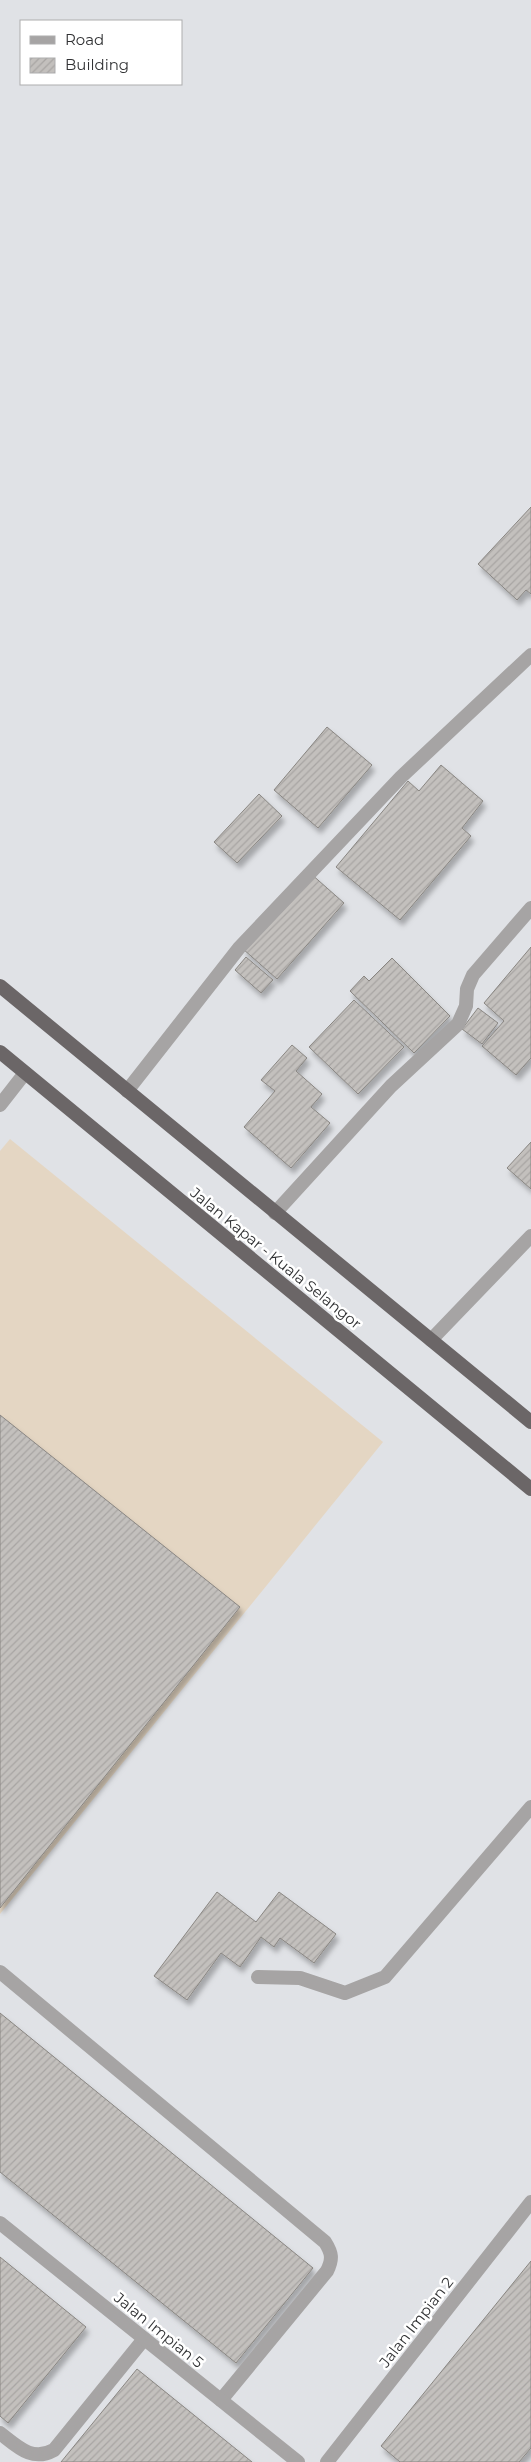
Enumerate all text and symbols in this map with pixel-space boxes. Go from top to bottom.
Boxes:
legend [20,20,182,85]
text: Road [65,30,104,49]
text: Building [65,55,129,74]
street label: Jalan Kapar - Kuala Selangor [186,1183,365,1333]
street label: Jalan Impian 2 [374,2273,457,2372]
street label: Jalan Impian 5 [110,2288,207,2372]

